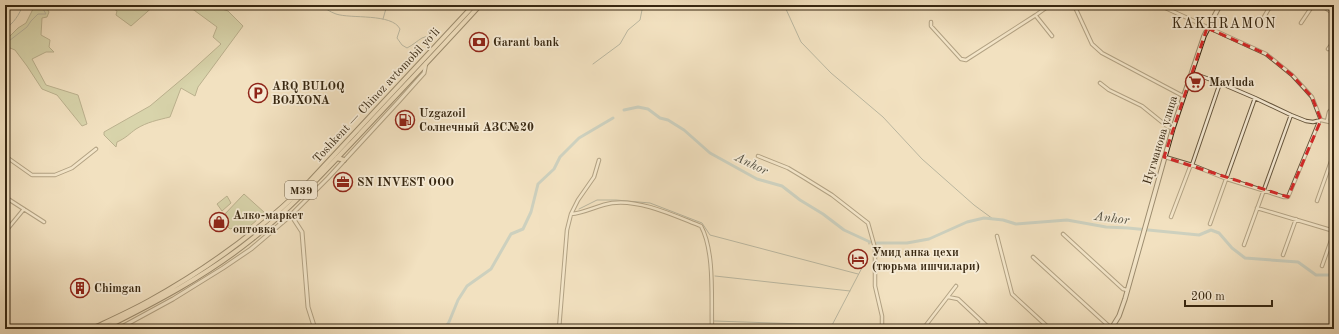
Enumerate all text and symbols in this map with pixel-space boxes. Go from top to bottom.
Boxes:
district label: KAKHRAMON [1172,17,1276,31]
street label: Toshkent — Chinoz avtomobil yoʻli [310,25,442,165]
bank icon: Garant bank [468,31,490,53]
place label: Garant bank [493,37,560,49]
supermarket icon: Mavluda [1184,71,1206,93]
place label: Mavluda [1209,77,1254,89]
place label: ARQ BULOQ BOJXONA [272,81,345,107]
parking icon: ARQ BULOQ BOJXONA [247,82,269,104]
street label: Нугманова улица [1142,94,1180,186]
place label: Uzgazoil Солнечный АЗС№20 [419,108,534,134]
fuel station icon: Uzgazoil Солнечный АЗС№20 [394,109,416,131]
water label: Anhor [732,150,770,178]
office icon: SN INVEST ООО [332,171,354,193]
place label: SN INVEST ООО [357,177,454,189]
road number: M39 [285,181,317,199]
place label: Алко-маркет оптовка [233,210,303,236]
water label: Anhor [1093,210,1130,227]
shop icon: Алко-маркет оптовка [208,211,230,233]
place label: Умид анка цехи (тюрьма ишчилари) [872,247,980,273]
hotel icon: Умид анка цехи (тюрьма ишчилари) [847,248,869,270]
building icon: Chimgan [69,277,91,299]
scale bar [1185,282,1272,308]
place label: Chimgan [94,283,142,295]
text: 200 m [1191,291,1225,303]

